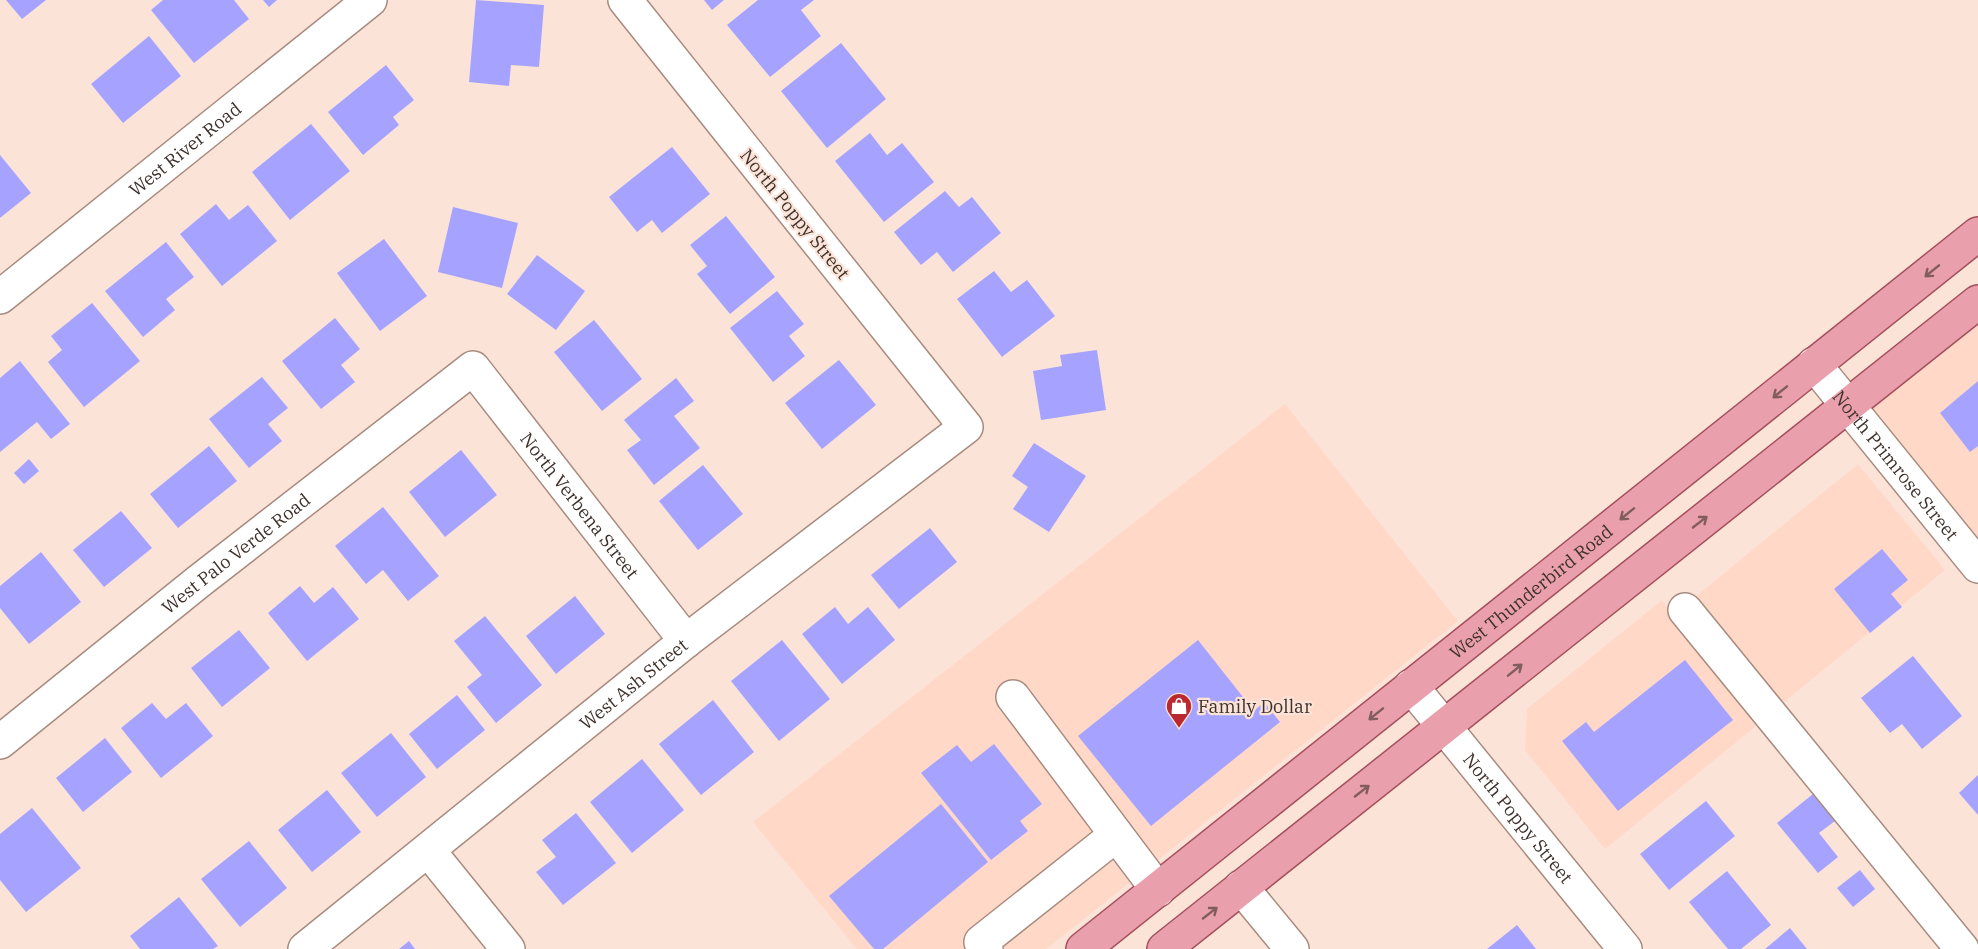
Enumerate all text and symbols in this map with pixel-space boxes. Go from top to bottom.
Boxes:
street label: West River Road [124,97,246,201]
street label: North Poppy Street [735,144,855,284]
one-way arrow [1924,264,1940,277]
street label: North Primrose Street [1828,385,1964,545]
one-way arrow [1772,386,1788,399]
street label: North Verbena Street [516,427,644,583]
street label: West Palo Verde Road [157,488,315,618]
one-way arrow [1619,507,1635,520]
one-way arrow [1691,515,1707,528]
street label: West Thunderbird Road [1444,519,1617,663]
street label: West Ash Street [574,633,692,734]
one-way arrow [1506,663,1522,676]
shop icon: Family Dollar [1164,691,1194,729]
place label: Family Dollar [1198,695,1312,718]
one-way arrow [1368,707,1384,720]
street label: North Poppy Street [1458,748,1578,888]
one-way arrow [1354,785,1370,798]
one-way arrow [1201,906,1217,919]

